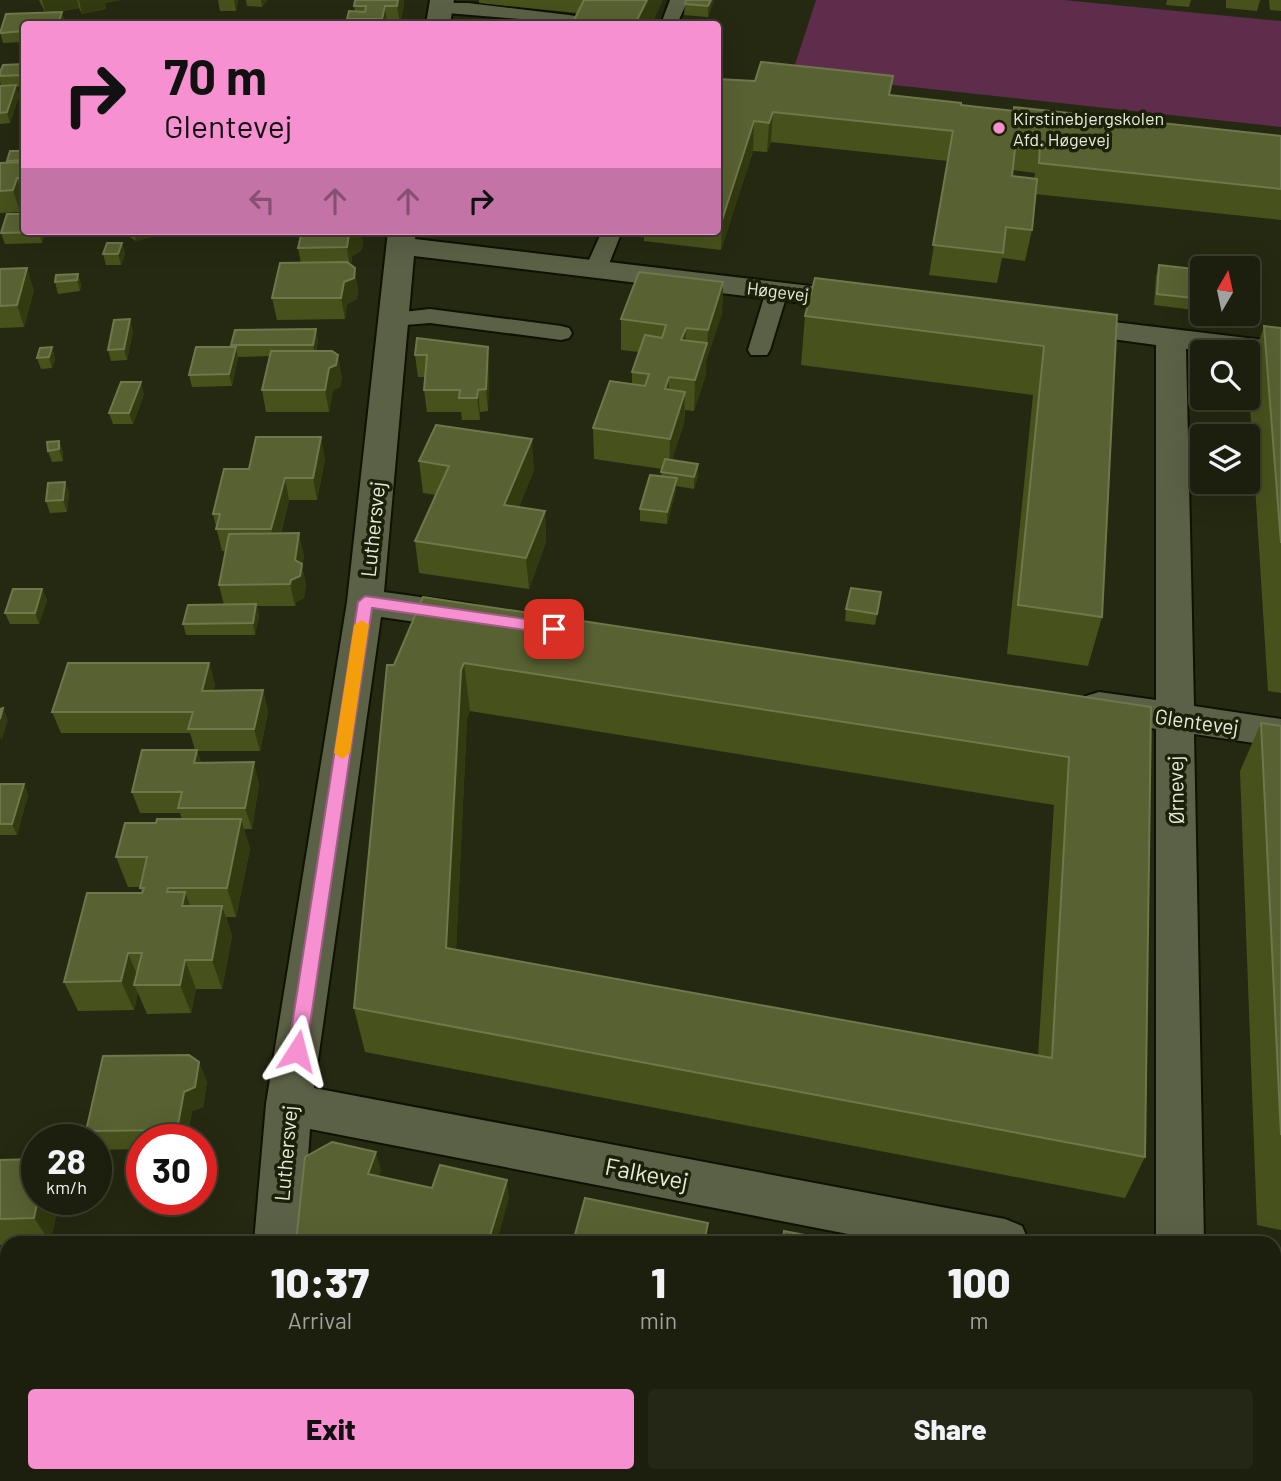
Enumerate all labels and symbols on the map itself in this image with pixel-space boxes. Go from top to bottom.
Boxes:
place label: Kirstinebjergskolen Afd. Høgevej [1013,107,1164,150]
marker: Kirstinebjergskolen Afd. Høgevej [991,120,1007,136]
north arrow [1190,256,1260,326]
street label: Høgevej [746,276,810,306]
street label: Luthersvej [355,480,389,578]
pin [524,599,584,659]
street label: Glentevej [1153,703,1241,739]
street label: Ørnevej [1162,755,1188,825]
position arrow [260,1014,334,1088]
street label: Luthersvej [268,1104,302,1202]
speed limit sign: 30 [126,1124,217,1215]
street label: Falkevej [603,1151,691,1195]

